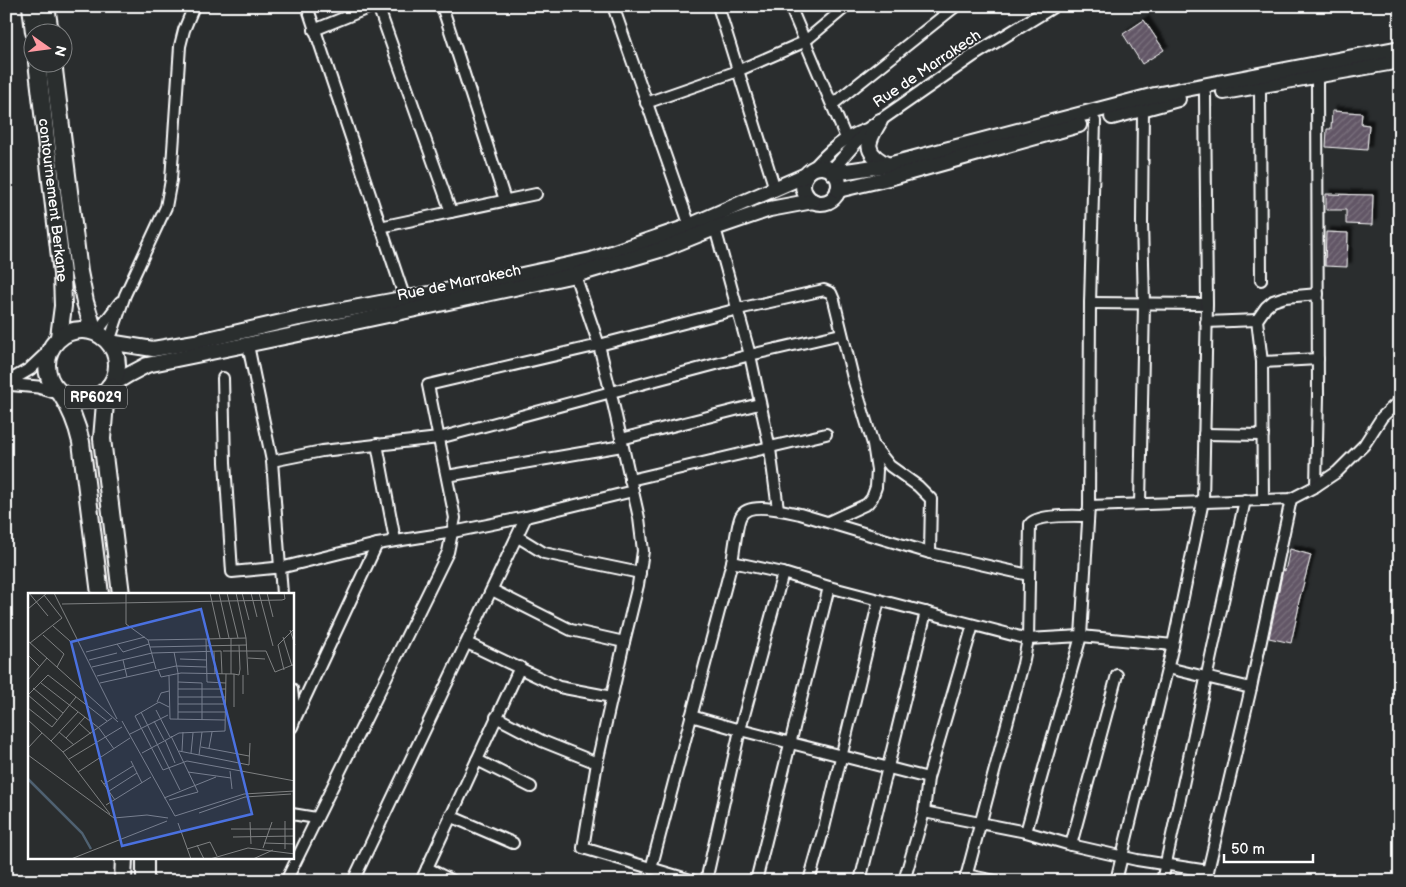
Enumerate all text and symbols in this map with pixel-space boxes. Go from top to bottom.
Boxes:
north arrow [22,22,72,72]
street label: Rue de Marrakech [869,26,985,112]
text: N [51,44,70,58]
street label: contournement Berkane [34,117,72,282]
street label: Rue de Marrakech [395,261,523,305]
road number: RP6029 [65,386,127,408]
inset map [28,593,294,860]
scale bar [1224,832,1312,864]
text: 50 m [1231,840,1265,859]

